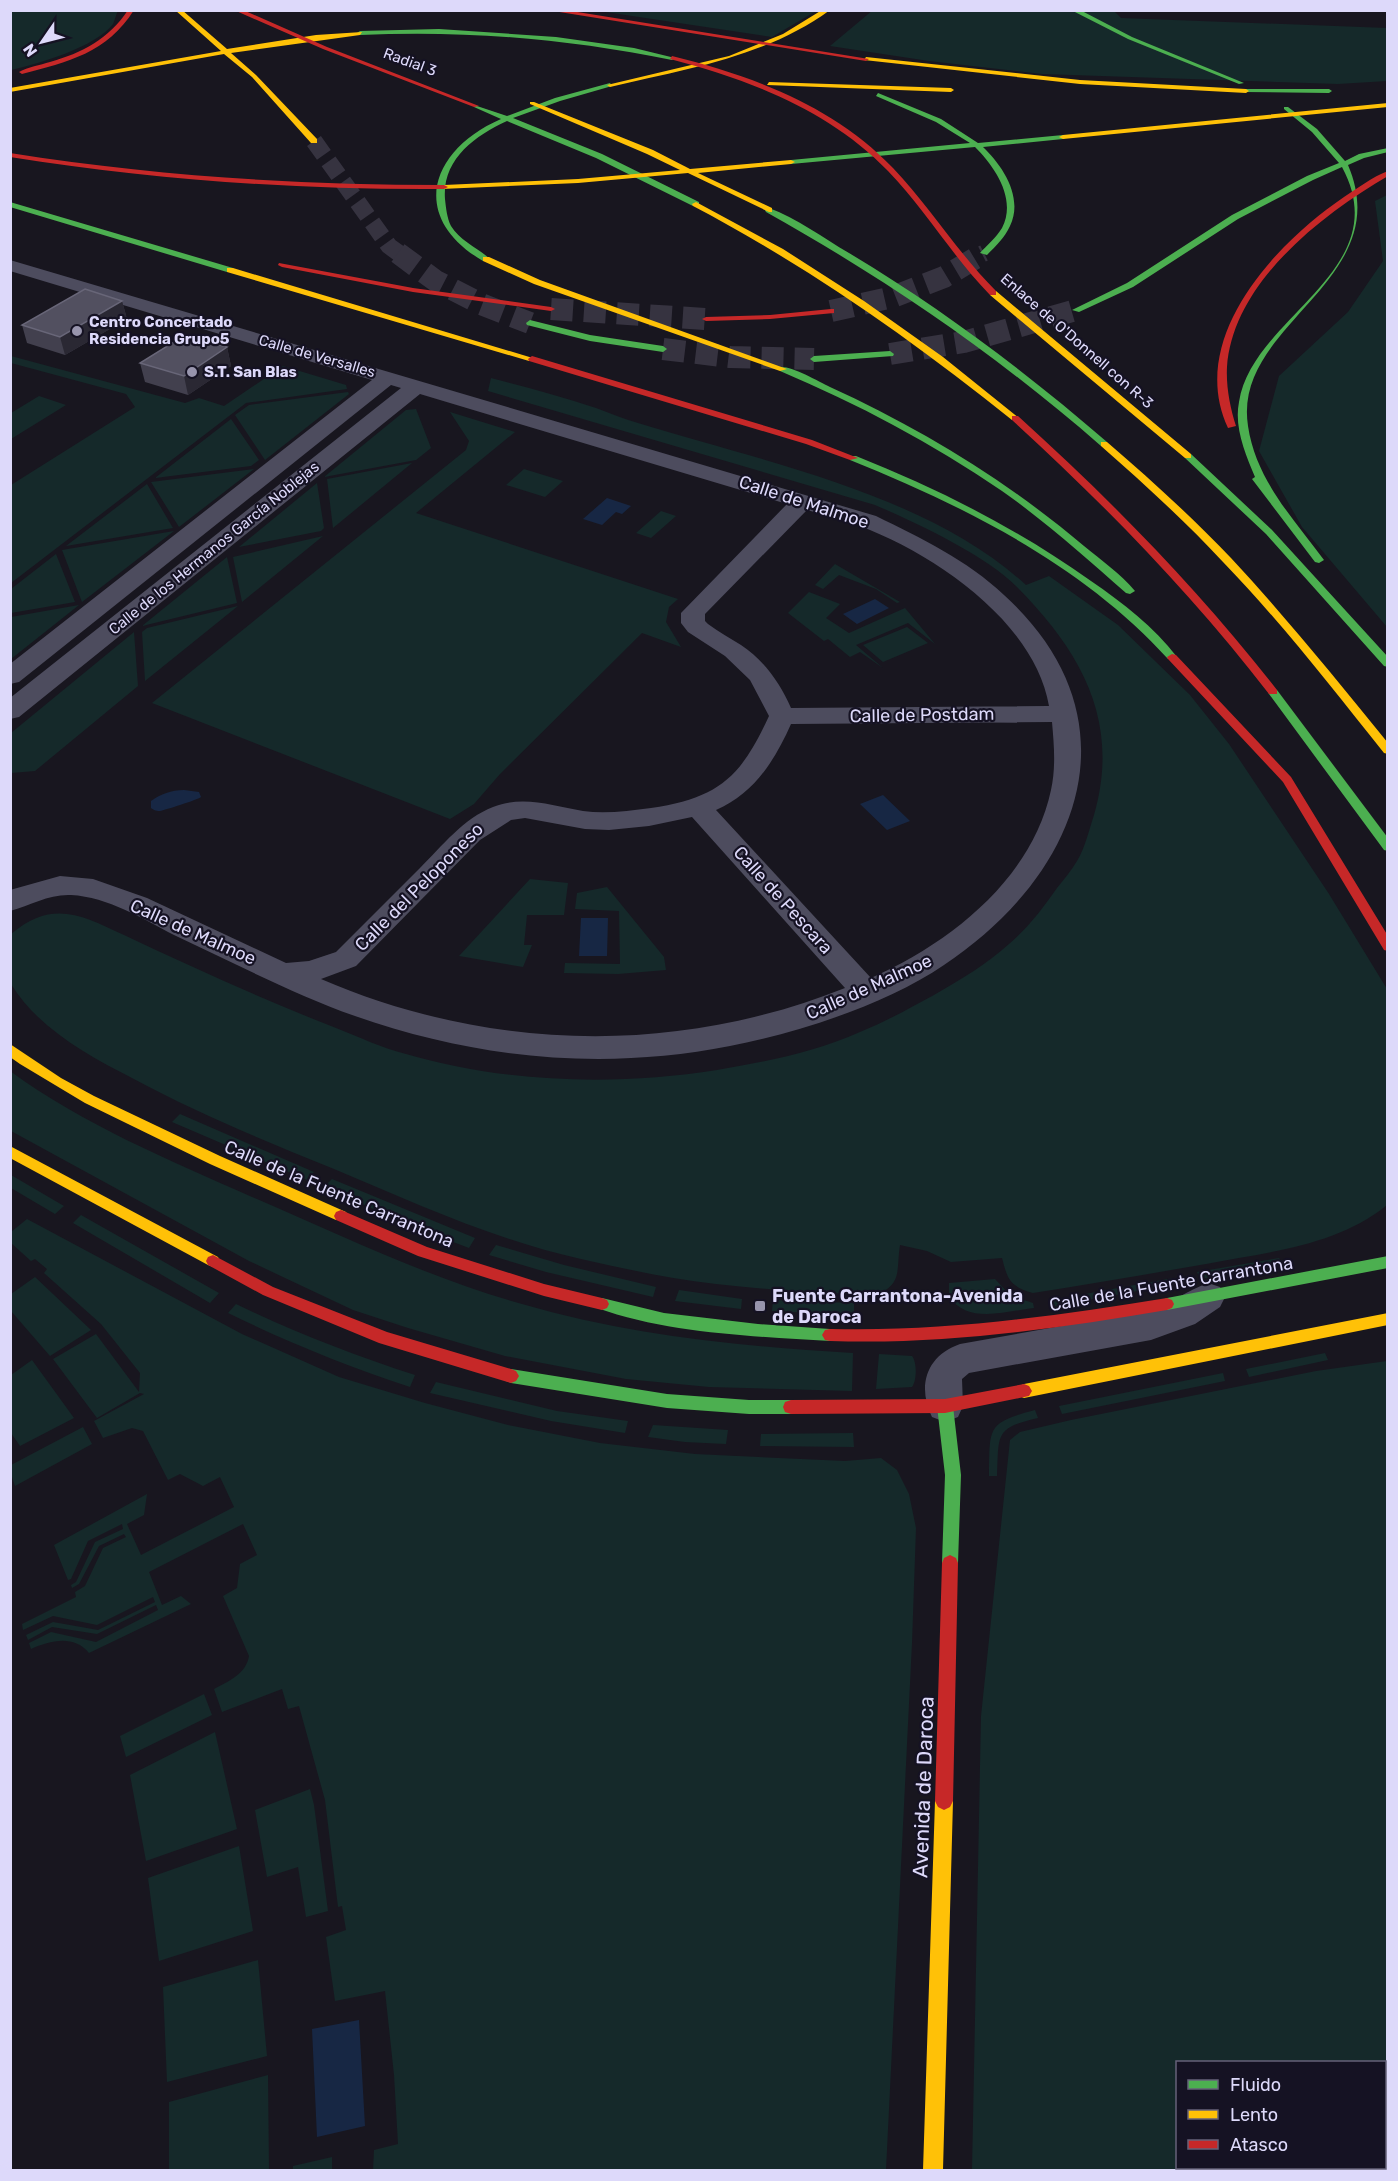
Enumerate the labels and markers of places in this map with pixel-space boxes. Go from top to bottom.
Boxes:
place label: Centro Concertado Residencia Grupo5 [89,313,233,348]
marker: Centro Concertado Residencia Grupo5 [70,324,84,338]
place label: S.T. San Blas [204,363,297,381]
marker: S.T. San Blas [185,365,199,379]
place label: Fuente Carrantona-Avenida de Daroca [772,1285,1023,1328]
marker: Fuente Carrantona-Avenida de Daroca [753,1299,767,1313]

